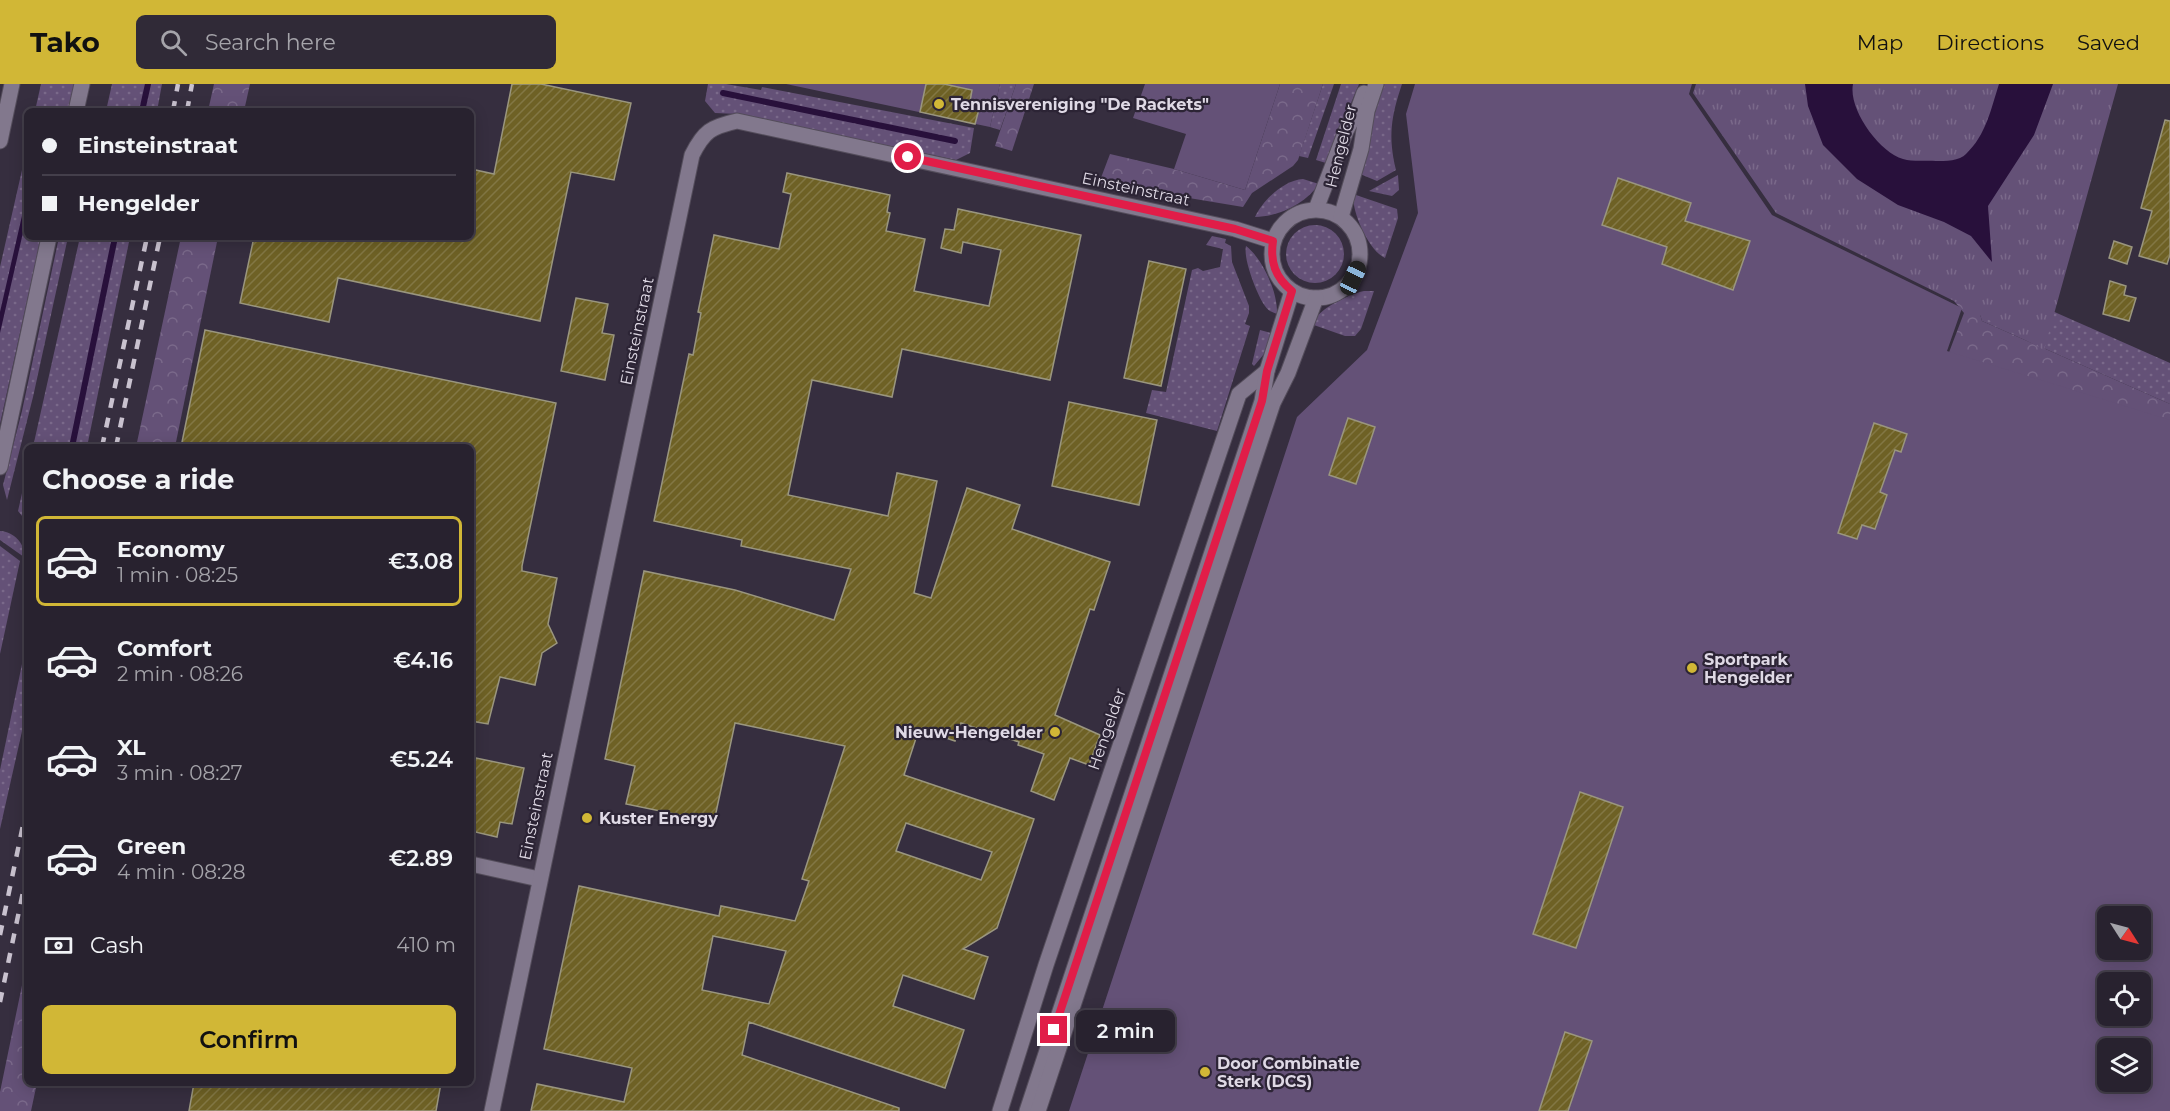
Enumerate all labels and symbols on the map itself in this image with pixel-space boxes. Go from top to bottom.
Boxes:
place label: Tennisvereniging "De Rackets" [951,95,1209,114]
marker: Tennisvereniging "De Rackets" [932,97,946,111]
street label: Hengelder [1321,102,1361,190]
route start [894,143,921,170]
street label: Einsteinstraat [1080,168,1192,210]
car [1337,258,1369,298]
street label: Einsteinstraat [616,275,658,387]
place label: Sportpark Hengelder [1704,650,1792,687]
marker: Sportpark Hengelder [1685,661,1699,675]
street label: Hengelder [1084,686,1130,772]
place label: Nieuw-Hengelder [895,723,1043,742]
marker: Nieuw-Hengelder [1048,725,1062,739]
street label: Einsteinstraat [515,750,557,862]
place label: Kuster Energy [599,809,718,828]
marker: Kuster Energy [580,811,594,825]
north arrow [2097,906,2151,960]
callout: 2 min [1075,1009,1174,1051]
route end [1040,1016,1067,1043]
place label: Door Combinatie Sterk (DCS) [1217,1054,1360,1091]
marker: Door Combinatie Sterk (DCS) [1198,1065,1212,1079]

